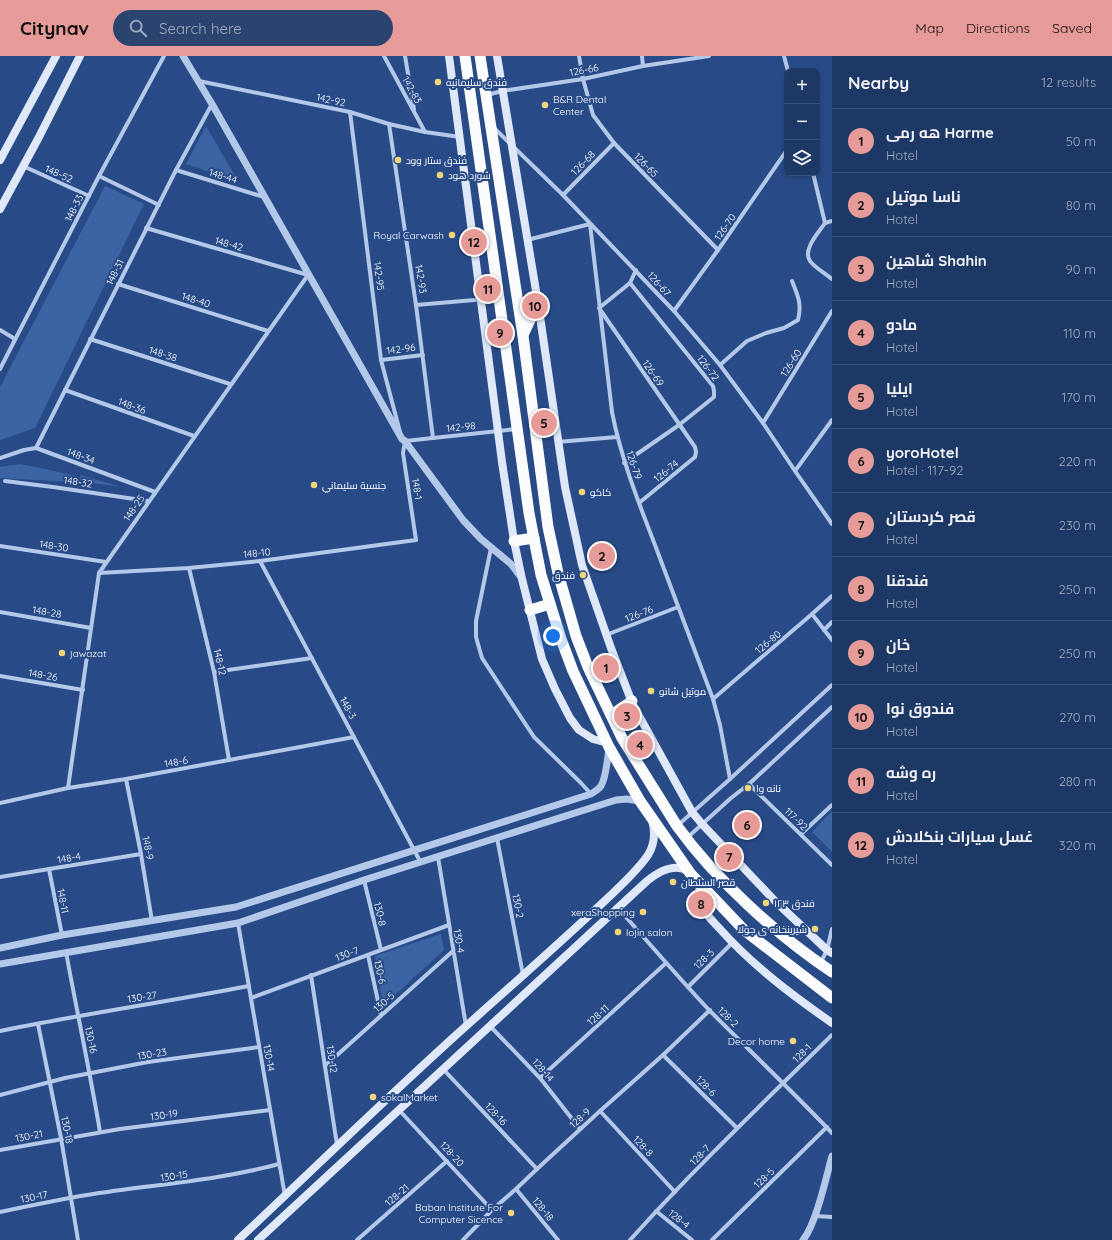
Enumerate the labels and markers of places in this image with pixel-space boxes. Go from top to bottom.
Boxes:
place label: فندق سليمانيه [446,76,507,89]
marker: فندق سليمانيه [433,77,443,87]
place label: B&R Dental Center [553,93,606,118]
marker: B&R Dental Center [540,100,550,110]
place label: فندق ستار وود [406,154,467,167]
marker: فندق ستار وود [393,155,403,165]
place label: شورد هود [448,169,491,182]
marker: شورد هود [435,170,445,180]
pin: 12 [461,227,487,257]
place label: Royal Carwash [374,229,444,242]
marker: Royal Carwash [447,230,457,240]
pin: 11 [475,274,501,304]
pin: 10 [522,291,548,321]
pin: 9 [487,318,513,348]
pin: 5 [531,408,557,438]
place label: جنسية سليماني [322,479,386,493]
marker: جنسية سليماني [309,480,319,490]
place label: كاكو [590,486,611,499]
marker: كاكو [577,487,587,497]
pin: 2 [589,541,615,571]
place label: فندق [552,569,575,582]
marker: فندق [578,570,588,580]
place label: jawazat [69,647,107,660]
marker: jawazat [57,648,67,658]
pin: 1 [593,653,619,683]
place label: موتيل شانو [659,685,706,698]
marker: موتيل شانو [646,686,656,696]
pin: 3 [614,701,640,731]
pin: 4 [627,730,653,760]
place label: نانه وا [756,782,781,795]
marker: نانه وا [743,783,753,793]
pin: 6 [734,810,760,840]
pin: 7 [716,842,742,872]
place label: قصر السلطان [681,876,735,889]
marker: قصر السلطان [668,877,678,887]
pin: 8 [688,889,714,919]
place label: فندق ١٢٣ [774,897,815,910]
marker: فندق ١٢٣ [761,898,771,908]
place label: xeraShopping [571,906,635,919]
marker: xeraShopping [638,907,648,917]
place label: شیرینخانه ی جولا [738,923,807,936]
marker: شیرینخانه ی جولا [810,924,820,934]
place label: lojin salon [626,926,672,939]
marker: lojin salon [613,927,623,937]
place label: Decor home [728,1035,785,1048]
marker: Decor home [788,1036,798,1046]
place label: sokalMarket [381,1091,438,1104]
marker: sokalMarket [368,1092,378,1102]
place label: Baban Institute For Computer Sicence [415,1201,503,1226]
marker: Baban Institute For Computer Sicence [506,1208,516,1218]

